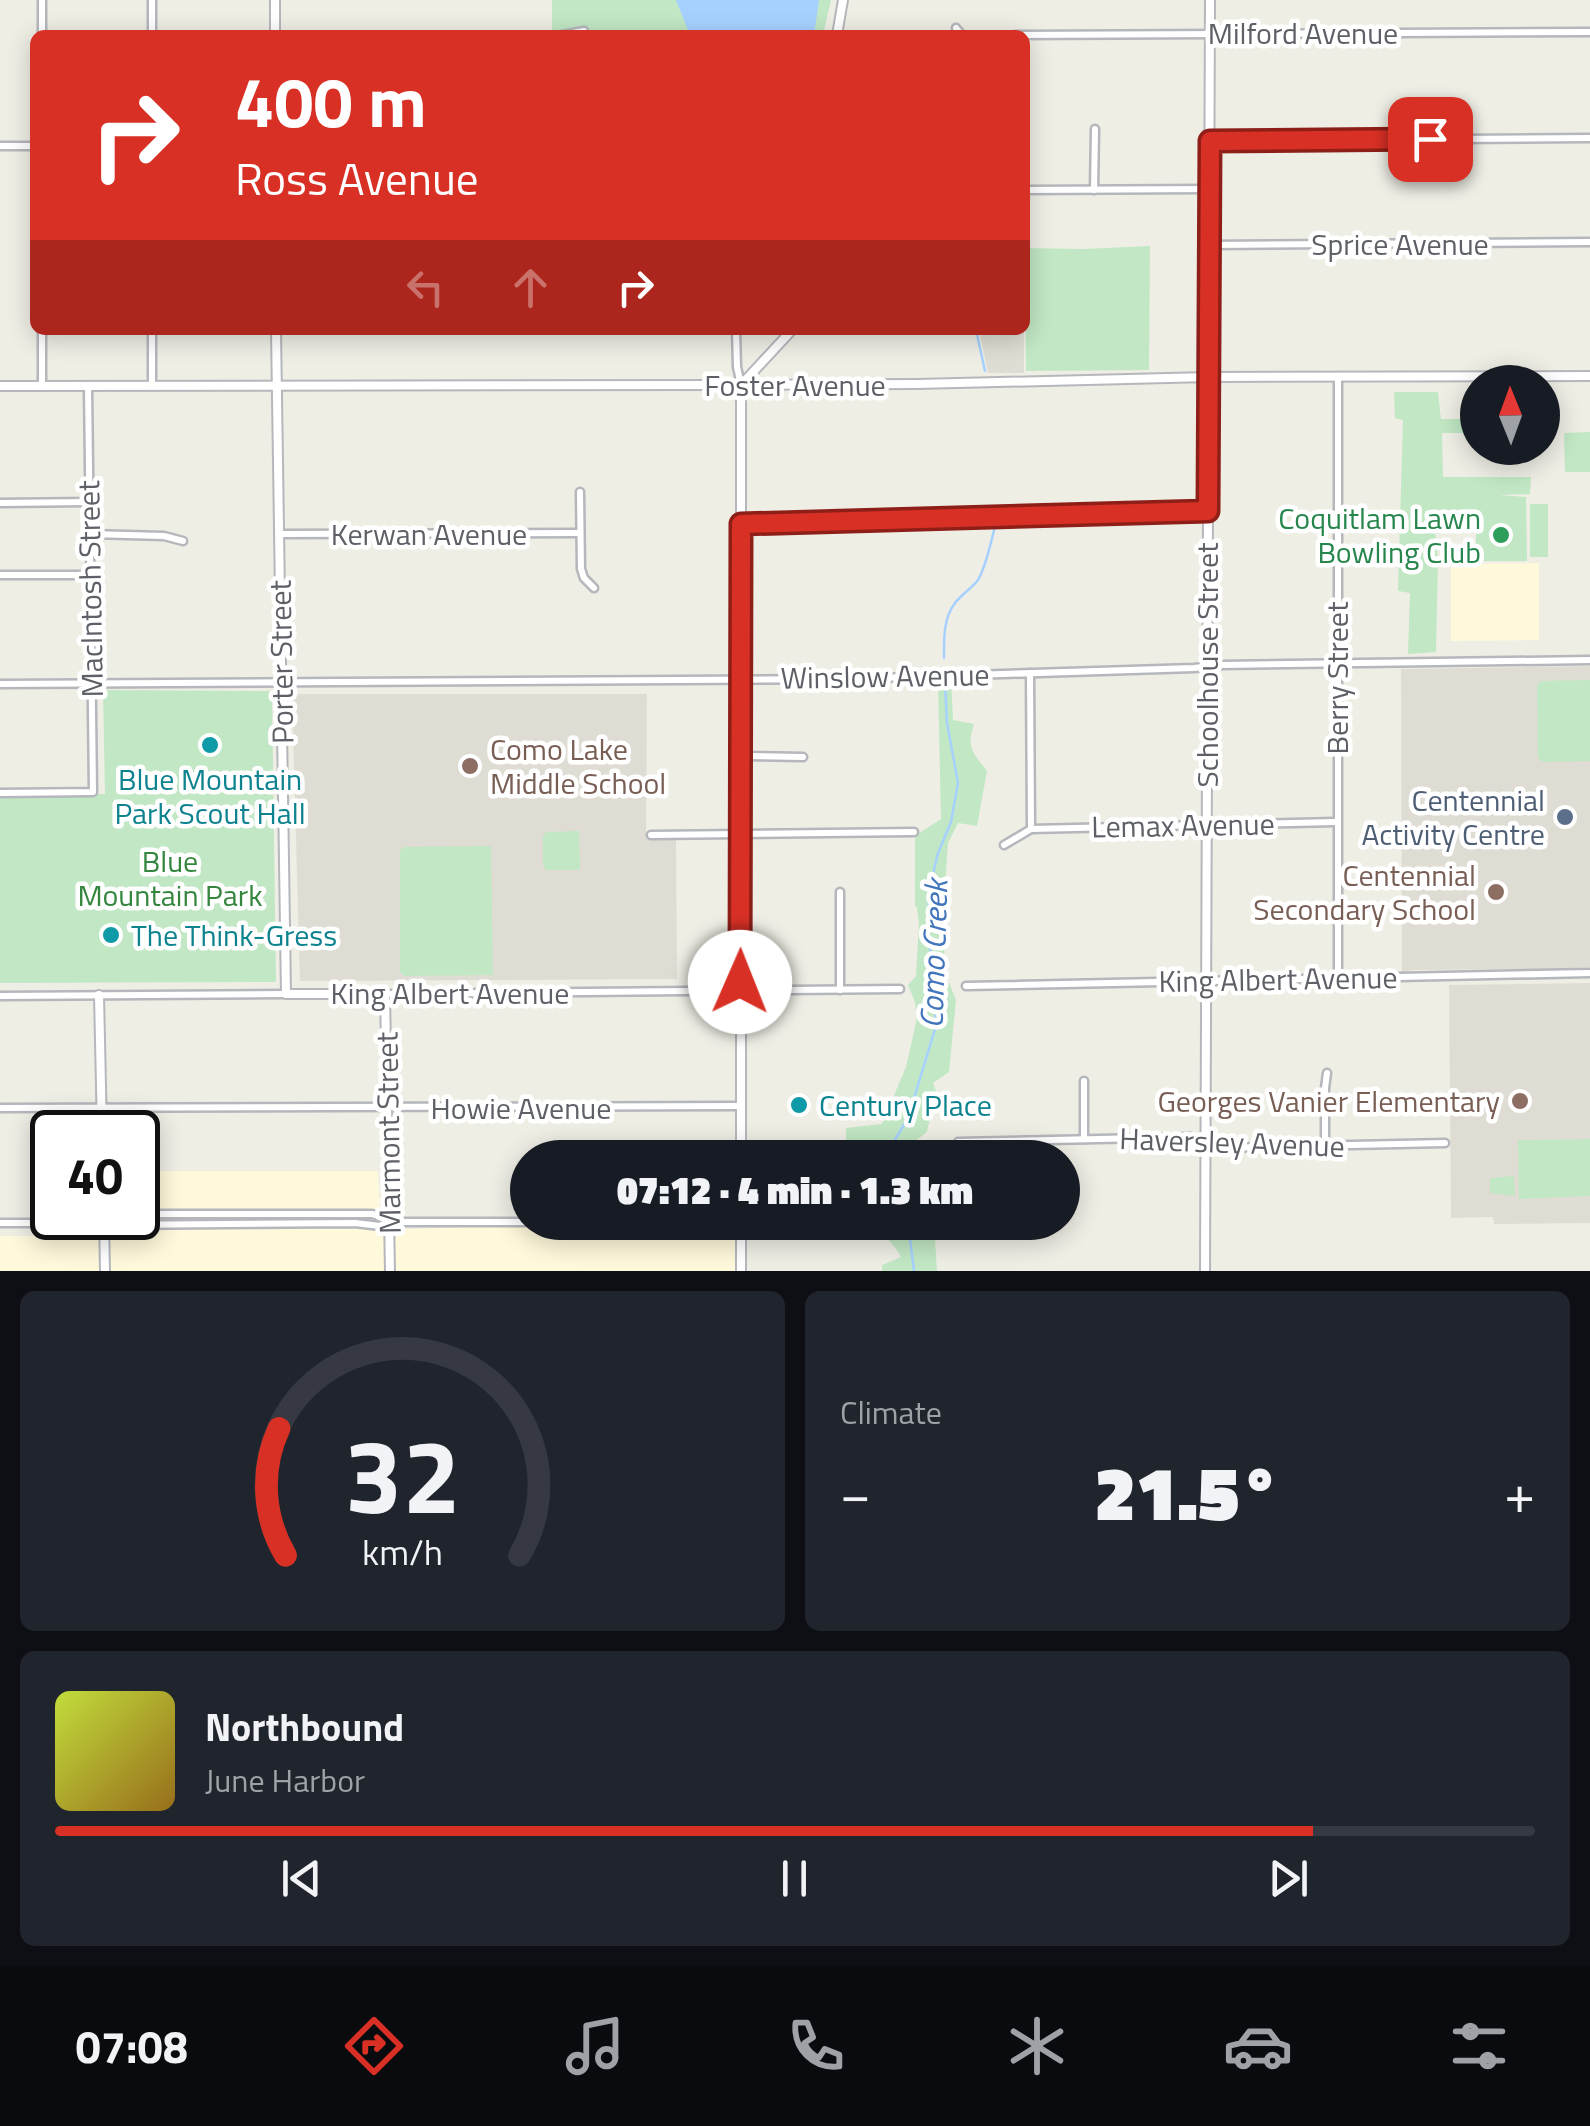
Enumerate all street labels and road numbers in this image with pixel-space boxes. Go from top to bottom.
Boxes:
street label: Milford Avenue [1208,10,1398,56]
street label: Sprice Avenue [1311,221,1489,267]
street label: Foster Avenue [704,362,886,408]
street label: MacIntosh Street [65,480,115,698]
street label: Kerwan Avenue [331,511,527,557]
street label: Schoolhouse Street [1184,542,1230,787]
street label: Porter Street [257,579,305,744]
street label: Berry Street [1314,601,1360,754]
street label: Winslow Avenue [780,651,990,701]
street label: Lemax Avenue [1091,800,1275,850]
street label: King Albert Avenue [1158,954,1398,1004]
street label: King Albert Avenue [331,970,569,1016]
street label: Marmont Street [363,1031,413,1234]
street label: Howie Avenue [431,1085,611,1131]
street label: Haversley Avenue [1119,1115,1345,1169]

